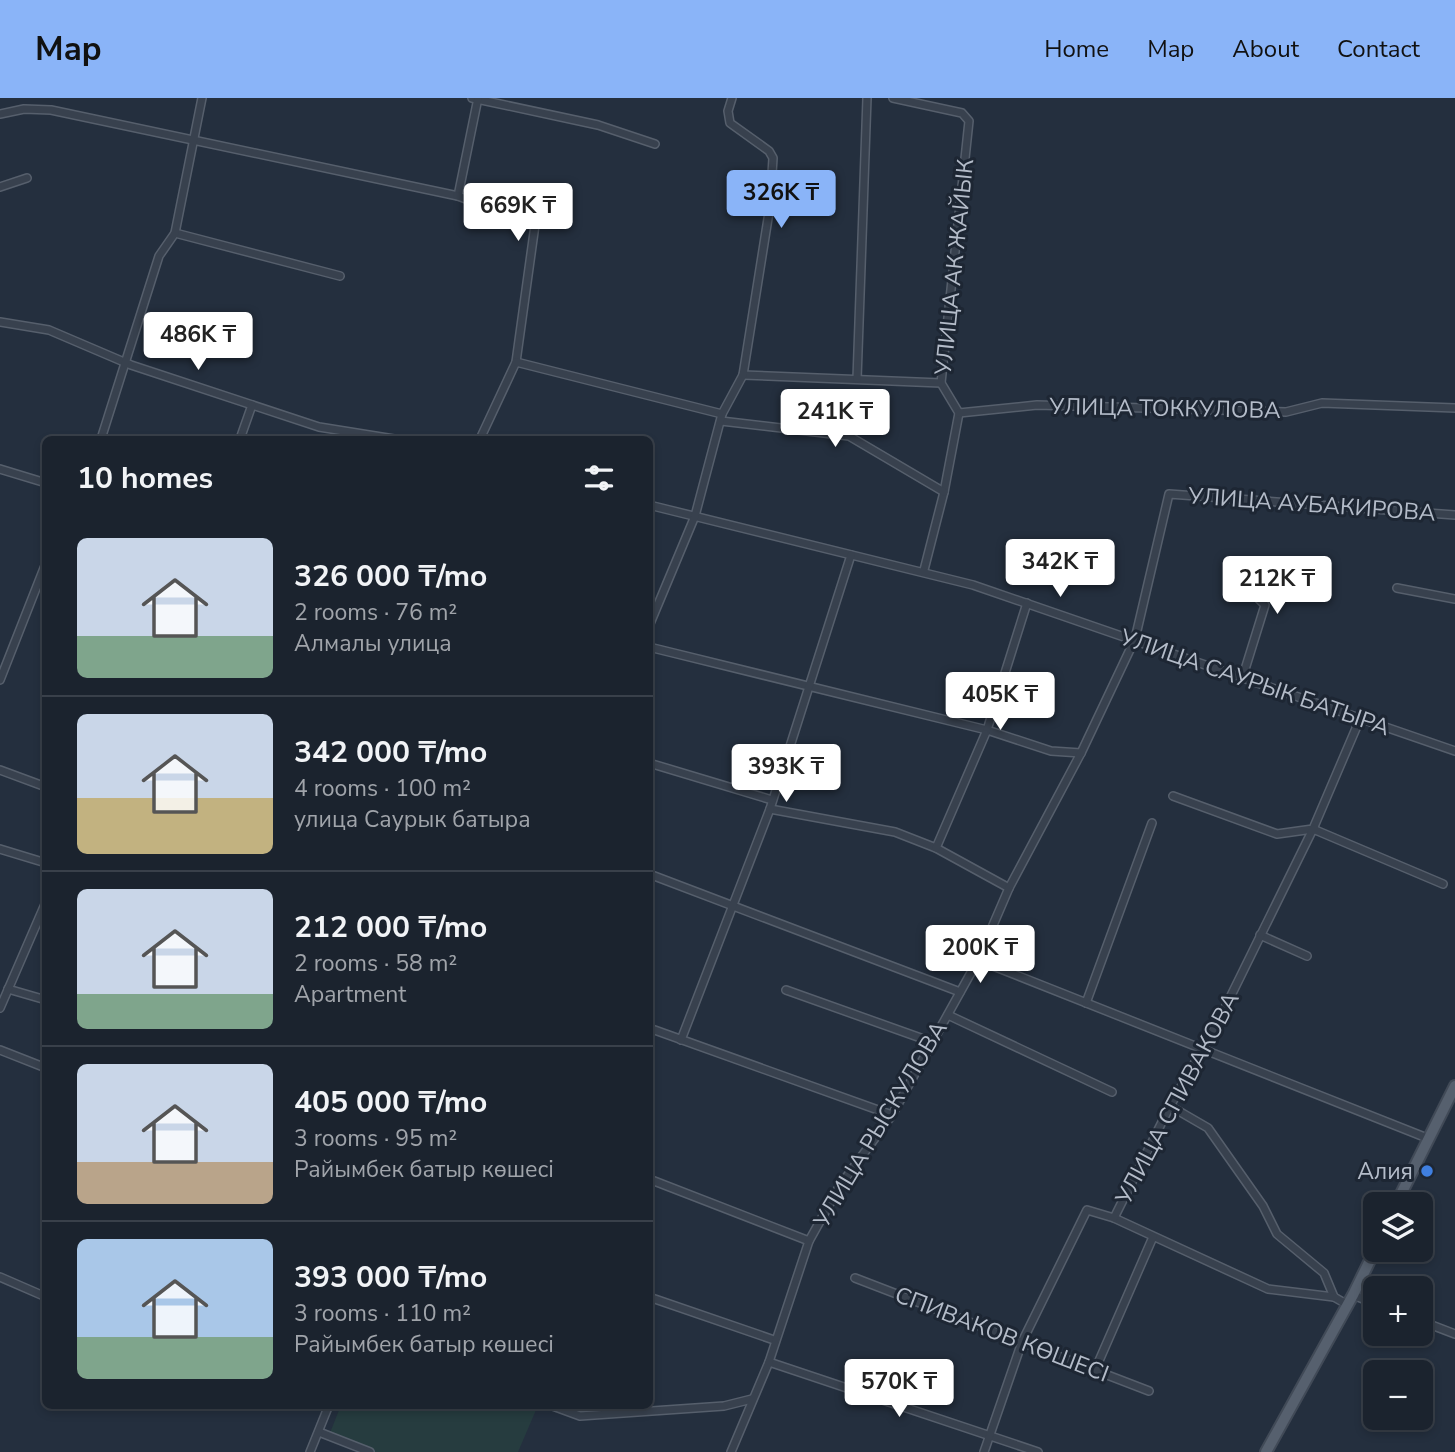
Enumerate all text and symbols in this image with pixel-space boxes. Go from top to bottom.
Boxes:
text: Map [35,27,102,72]
text: Home [1044,33,1109,65]
text: Map [1147,33,1194,65]
text: About [1232,33,1299,65]
text: Contact [1337,33,1420,65]
street label: УЛИЦА АК ЖАЙЫК [928,157,981,378]
pin: 326K ₸ [724,170,838,230]
text: 326K ₸ [743,177,819,208]
pin: 669K ₸ [461,184,575,243]
text: 669K ₸ [480,190,556,221]
pin: 486K ₸ [141,313,255,372]
text: 486K ₸ [160,319,236,350]
pin: 241K ₸ [778,390,892,449]
street label: УЛИЦА ТОККУЛОВА [1048,391,1281,426]
text: 241K ₸ [797,396,873,427]
text: 10 homes [77,458,213,499]
icon: filters [580,459,618,497]
street label: УЛИЦА АУБАКИРОВА [1186,480,1437,529]
pin: 342K ₸ [1003,540,1117,599]
text: 342K ₸ [1022,546,1098,577]
text: 326 000 ₸/mo [294,556,487,597]
pin: 212K ₸ [1220,556,1334,616]
text: 212K ₸ [1239,563,1315,594]
icon: home [133,566,217,650]
text: 2 rooms · 76 m² [294,597,457,628]
street label: УЛИЦА САУРЫК БАТЫРА [1115,621,1394,743]
text: Алмалы улица [294,628,452,659]
pin: 405K ₸ [943,672,1057,732]
text: 405K ₸ [962,679,1038,710]
text: 342 000 ₸/mo [294,732,487,773]
icon: home [133,742,217,826]
pin: 393K ₸ [729,744,843,804]
text: 393K ₸ [748,751,824,782]
text: 4 rooms · 100 m² [294,773,471,804]
text: улица Саурык батыра [294,804,531,835]
text: 212 000 ₸/mo [294,907,487,948]
icon: home [133,917,217,1001]
pin: 200K ₸ [923,926,1037,985]
text: 200K ₸ [942,932,1018,963]
text: 2 rooms · 58 m² [294,948,457,979]
text: Apartment [294,979,406,1010]
street label: УЛИЦА СПИВАКОВА [1108,987,1247,1211]
street label: УЛИЦА РЫСКУЛОВА [806,1015,955,1234]
text: 405 000 ₸/mo [294,1082,487,1123]
icon: home [133,1092,217,1176]
text: 3 rooms · 95 m² [294,1123,457,1154]
text: Райымбек батыр көшесі [294,1154,554,1185]
place label: Алия [1357,1156,1413,1187]
marker: Алия [1419,1163,1435,1179]
map controls [1363,1192,1433,1430]
button: layers [1363,1192,1433,1262]
text: 393 000 ₸/mo [294,1257,487,1298]
icon: home [133,1267,217,1351]
button: + [1363,1276,1433,1346]
street label: СПИВАКОВ КӨШЕСІ [890,1279,1113,1390]
text: 3 rooms · 110 m² [294,1298,471,1329]
text: Райымбек батыр көшесі [294,1329,554,1360]
pin: 570K ₸ [842,1360,956,1419]
button: − [1363,1360,1433,1430]
text: 570K ₸ [861,1366,937,1397]

